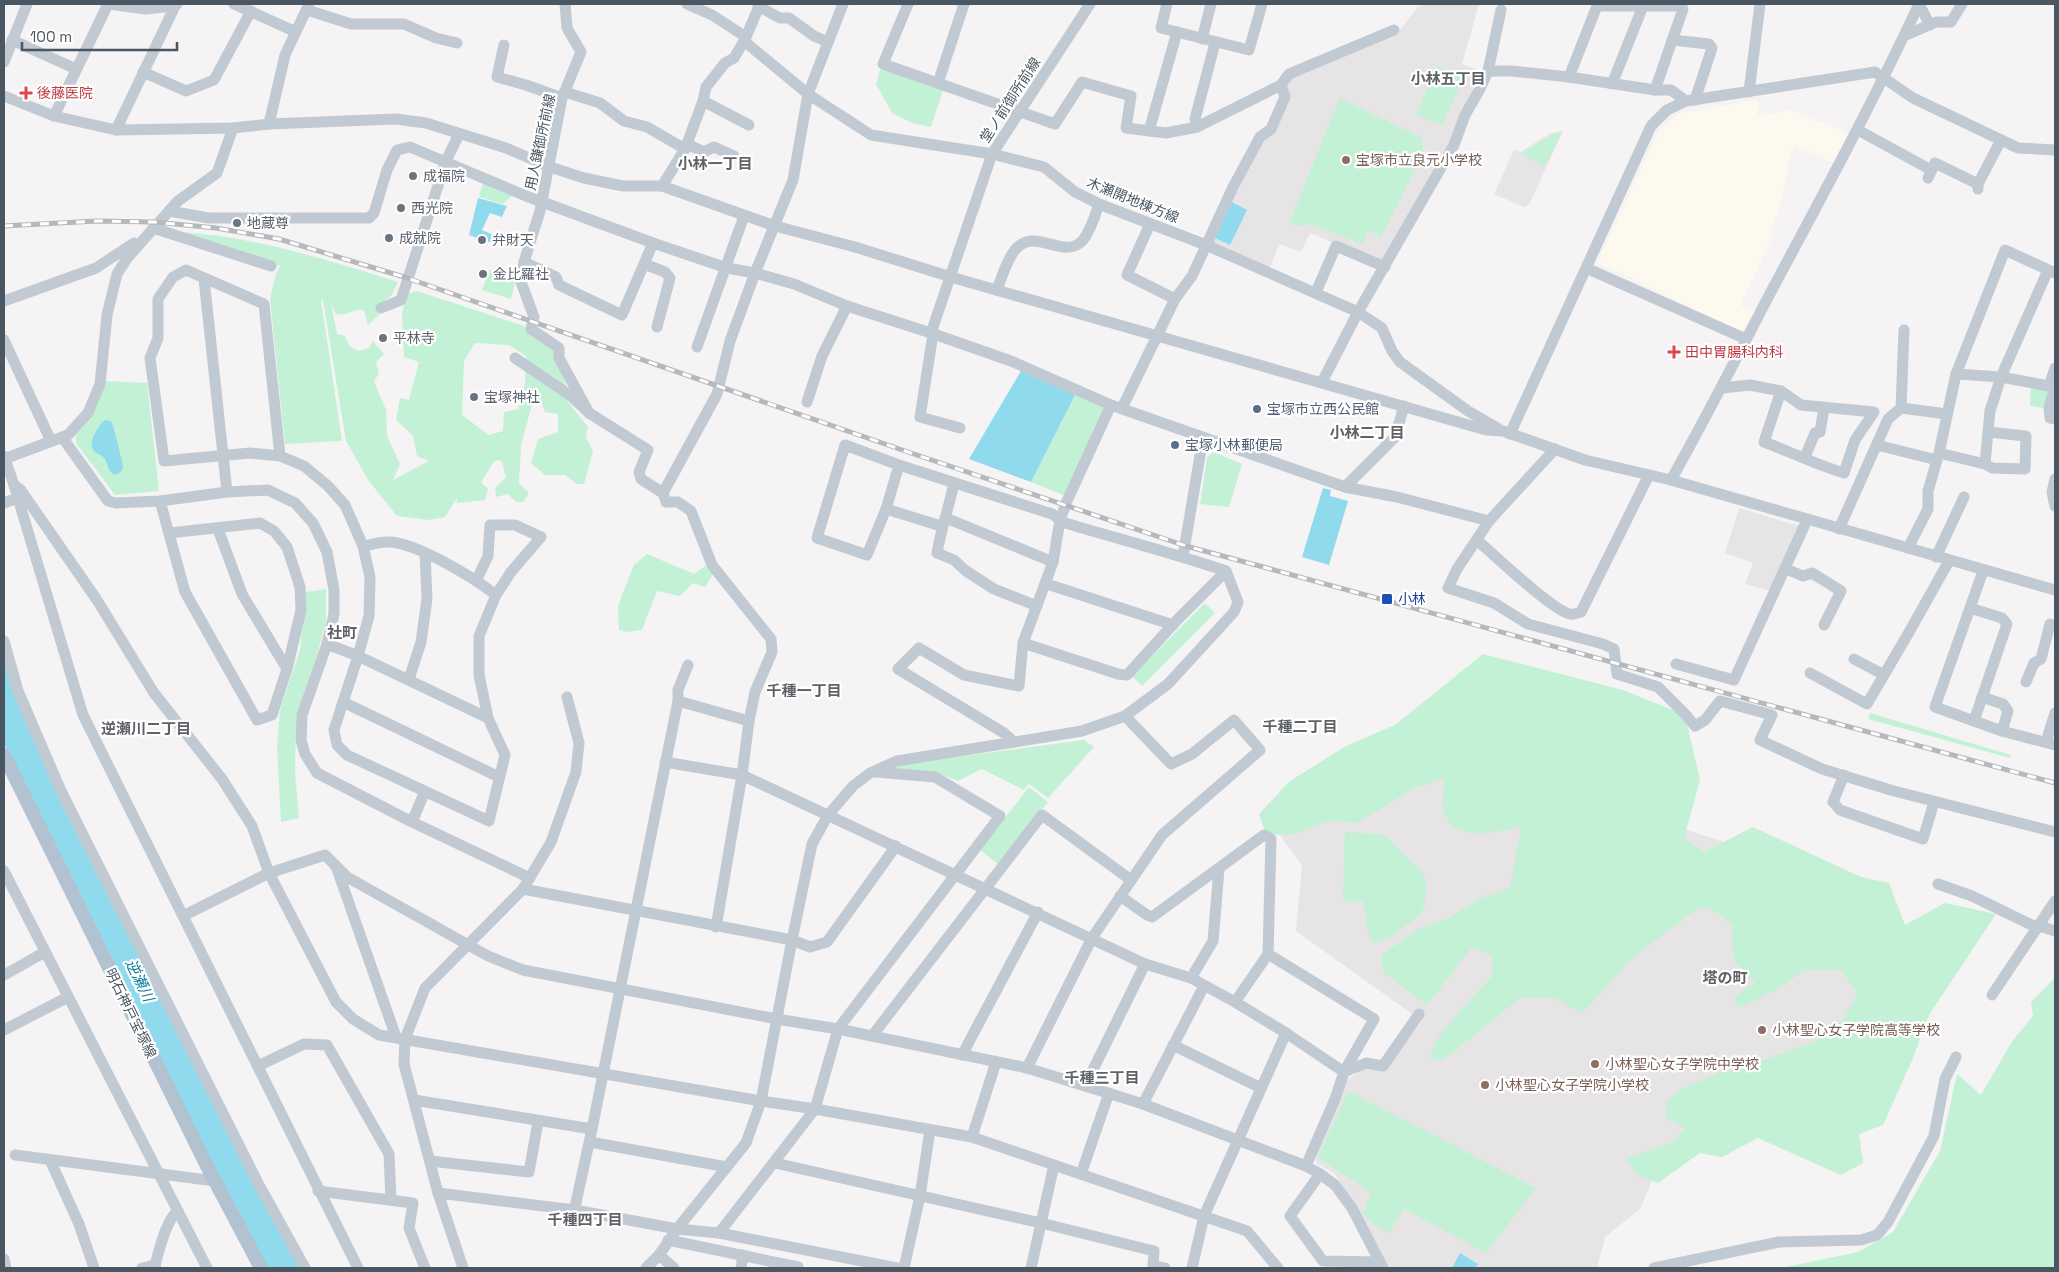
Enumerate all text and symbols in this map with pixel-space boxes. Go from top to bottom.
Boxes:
scale bar [22,20,178,52]
text: 100 m [30,27,72,46]
street label: 堂ノ前御所前線 [976,54,1044,146]
district label: 小林五丁目 [1410,69,1486,88]
place label: 後藤医院 [37,84,93,102]
marker: 後藤医院 [19,86,33,100]
street label: 用人鎌御所前線 [521,92,559,192]
place label: 宝塚市立良元小学校 [1356,151,1482,169]
district label: 小林一丁目 [677,154,753,173]
marker: 宝塚市立良元小学校 [1340,154,1352,166]
place label: 成福院 [423,167,465,185]
marker: 成福院 [407,170,419,182]
street label: 木瀬開地棟方線 [1084,173,1182,227]
place label: 西光院 [411,199,453,217]
marker: 西光院 [395,202,407,214]
place label: 地蔵尊 [247,214,289,232]
marker: 地蔵尊 [231,217,243,229]
place label: 成就院 [399,229,441,247]
place label: 弁財天 [492,231,534,249]
marker: 成就院 [383,232,395,244]
marker: 弁財天 [476,234,488,246]
place label: 金比羅社 [493,265,549,283]
marker: 金比羅社 [477,268,489,280]
place label: 平林寺 [393,329,435,347]
marker: 平林寺 [377,332,389,344]
place label: 田中胃腸科内科 [1685,343,1783,361]
marker: 田中胃腸科内科 [1667,345,1681,359]
place label: 宝塚神社 [484,388,540,406]
marker: 宝塚神社 [468,391,480,403]
place label: 宝塚市立西公民館 [1267,400,1379,418]
marker: 宝塚市立西公民館 [1251,403,1263,415]
district label: 小林二丁目 [1329,423,1405,442]
place label: 宝塚小林郵便局 [1185,436,1283,454]
marker: 宝塚小林郵便局 [1169,439,1181,451]
place label: 小林 [1398,590,1426,608]
marker: 小林 [1380,592,1394,606]
district label: 社町 [327,623,357,642]
district label: 千種一丁目 [766,681,842,700]
district label: 千種二丁目 [1262,717,1338,736]
district label: 逆瀬川二丁目 [101,719,191,738]
water label: 逆瀬川 [122,956,159,1006]
street label: 明石神戸宝塚線 [101,965,161,1061]
district label: 塔の町 [1702,968,1748,987]
place label: 小林聖心女子学院高等学校 [1772,1021,1940,1039]
marker: 小林聖心女子学院高等学校 [1756,1024,1768,1036]
place label: 小林聖心女子学院中学校 [1605,1055,1759,1073]
marker: 小林聖心女子学院中学校 [1589,1058,1601,1070]
district label: 千種三丁目 [1064,1068,1140,1087]
place label: 小林聖心女子学院小学校 [1495,1076,1649,1094]
marker: 小林聖心女子学院小学校 [1479,1079,1491,1091]
district label: 千種四丁目 [547,1210,623,1229]

